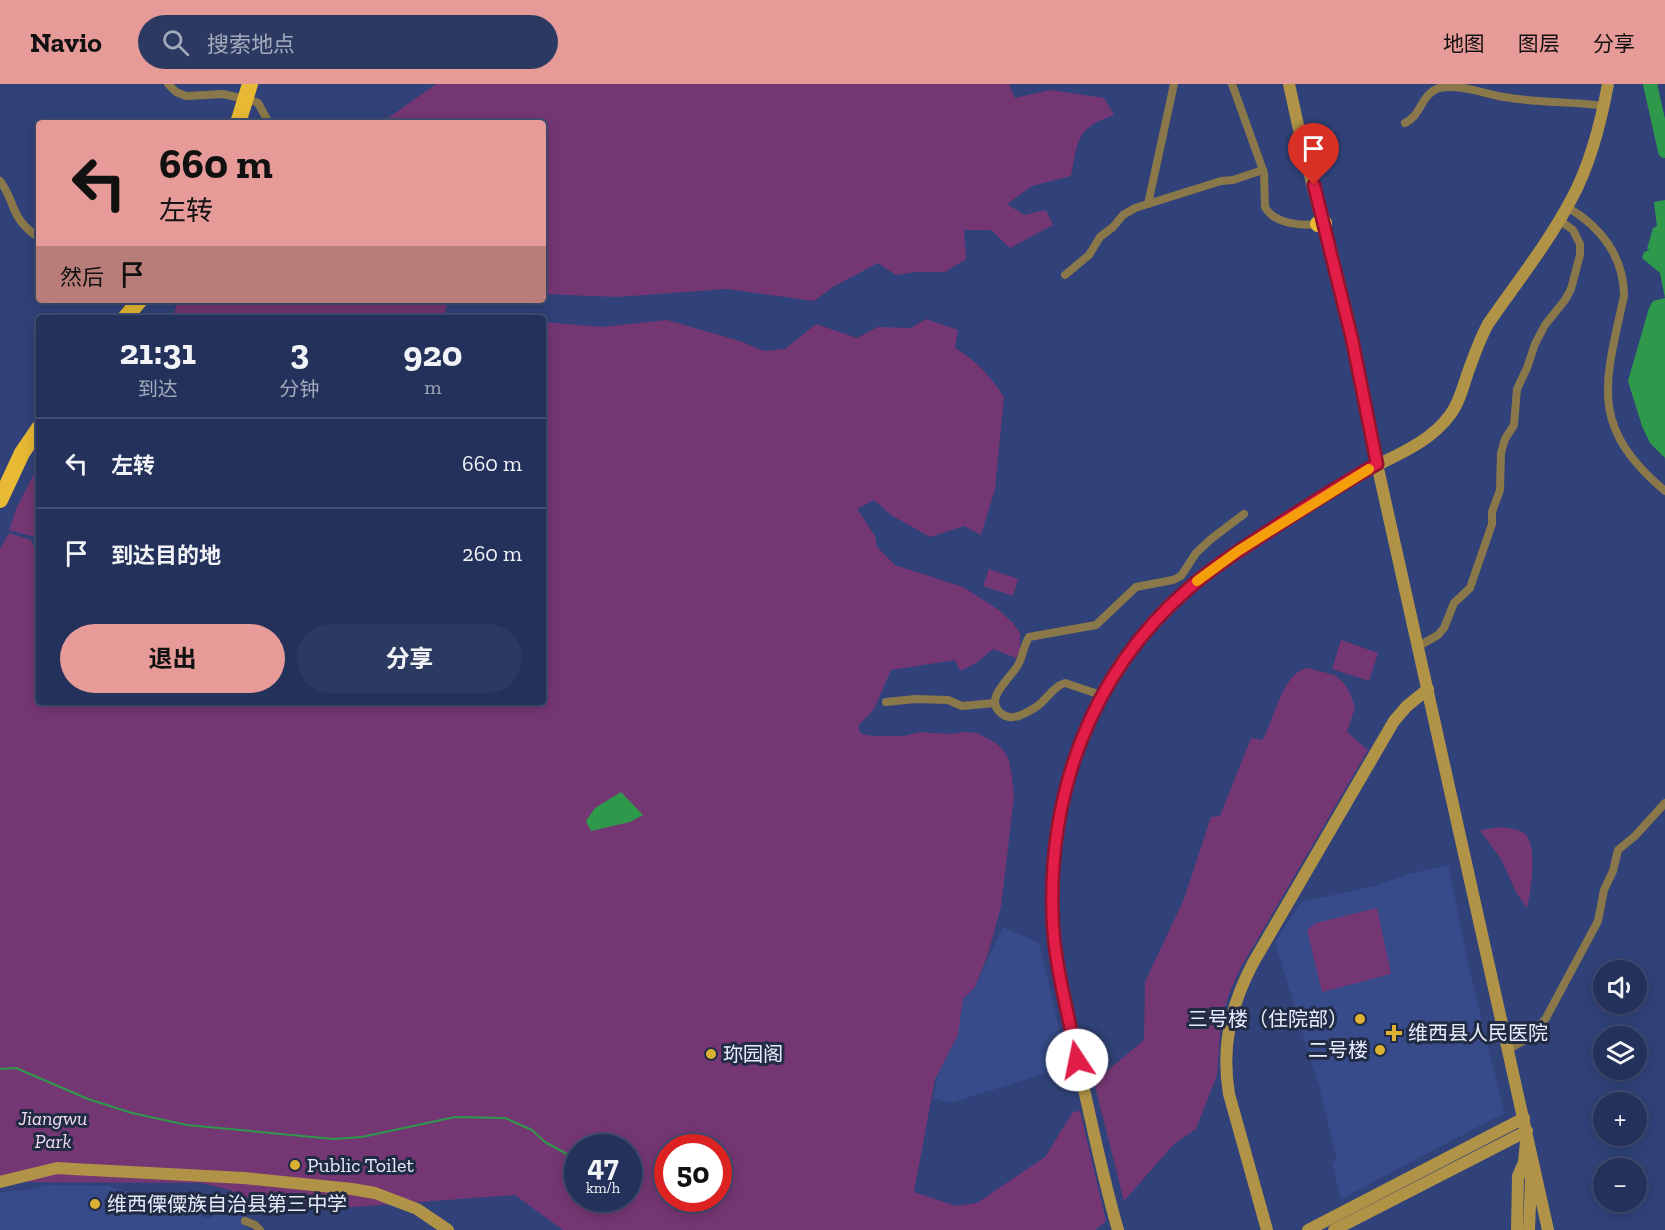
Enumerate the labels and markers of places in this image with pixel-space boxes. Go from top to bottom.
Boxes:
pin [1288,123,1339,185]
place label: 三号楼（住院部） [1188,1007,1348,1031]
marker: 三号楼（住院部） [1353,1012,1367,1026]
place label: 维西县人民医院 [1408,1021,1548,1045]
marker: 维西县人民医院 [1385,1024,1403,1042]
place label: 二号楼 [1308,1038,1368,1062]
place label: 珎园阁 [723,1042,783,1066]
marker: 二号楼 [1373,1043,1387,1057]
marker: 珎园阁 [704,1047,718,1061]
place label: Public Toilet [307,1153,414,1177]
marker: Public Toilet [288,1158,302,1172]
place label: 维西傈僳族自治县第三中学 [107,1192,347,1216]
marker: 维西傈僳族自治县第三中学 [88,1197,102,1211]

